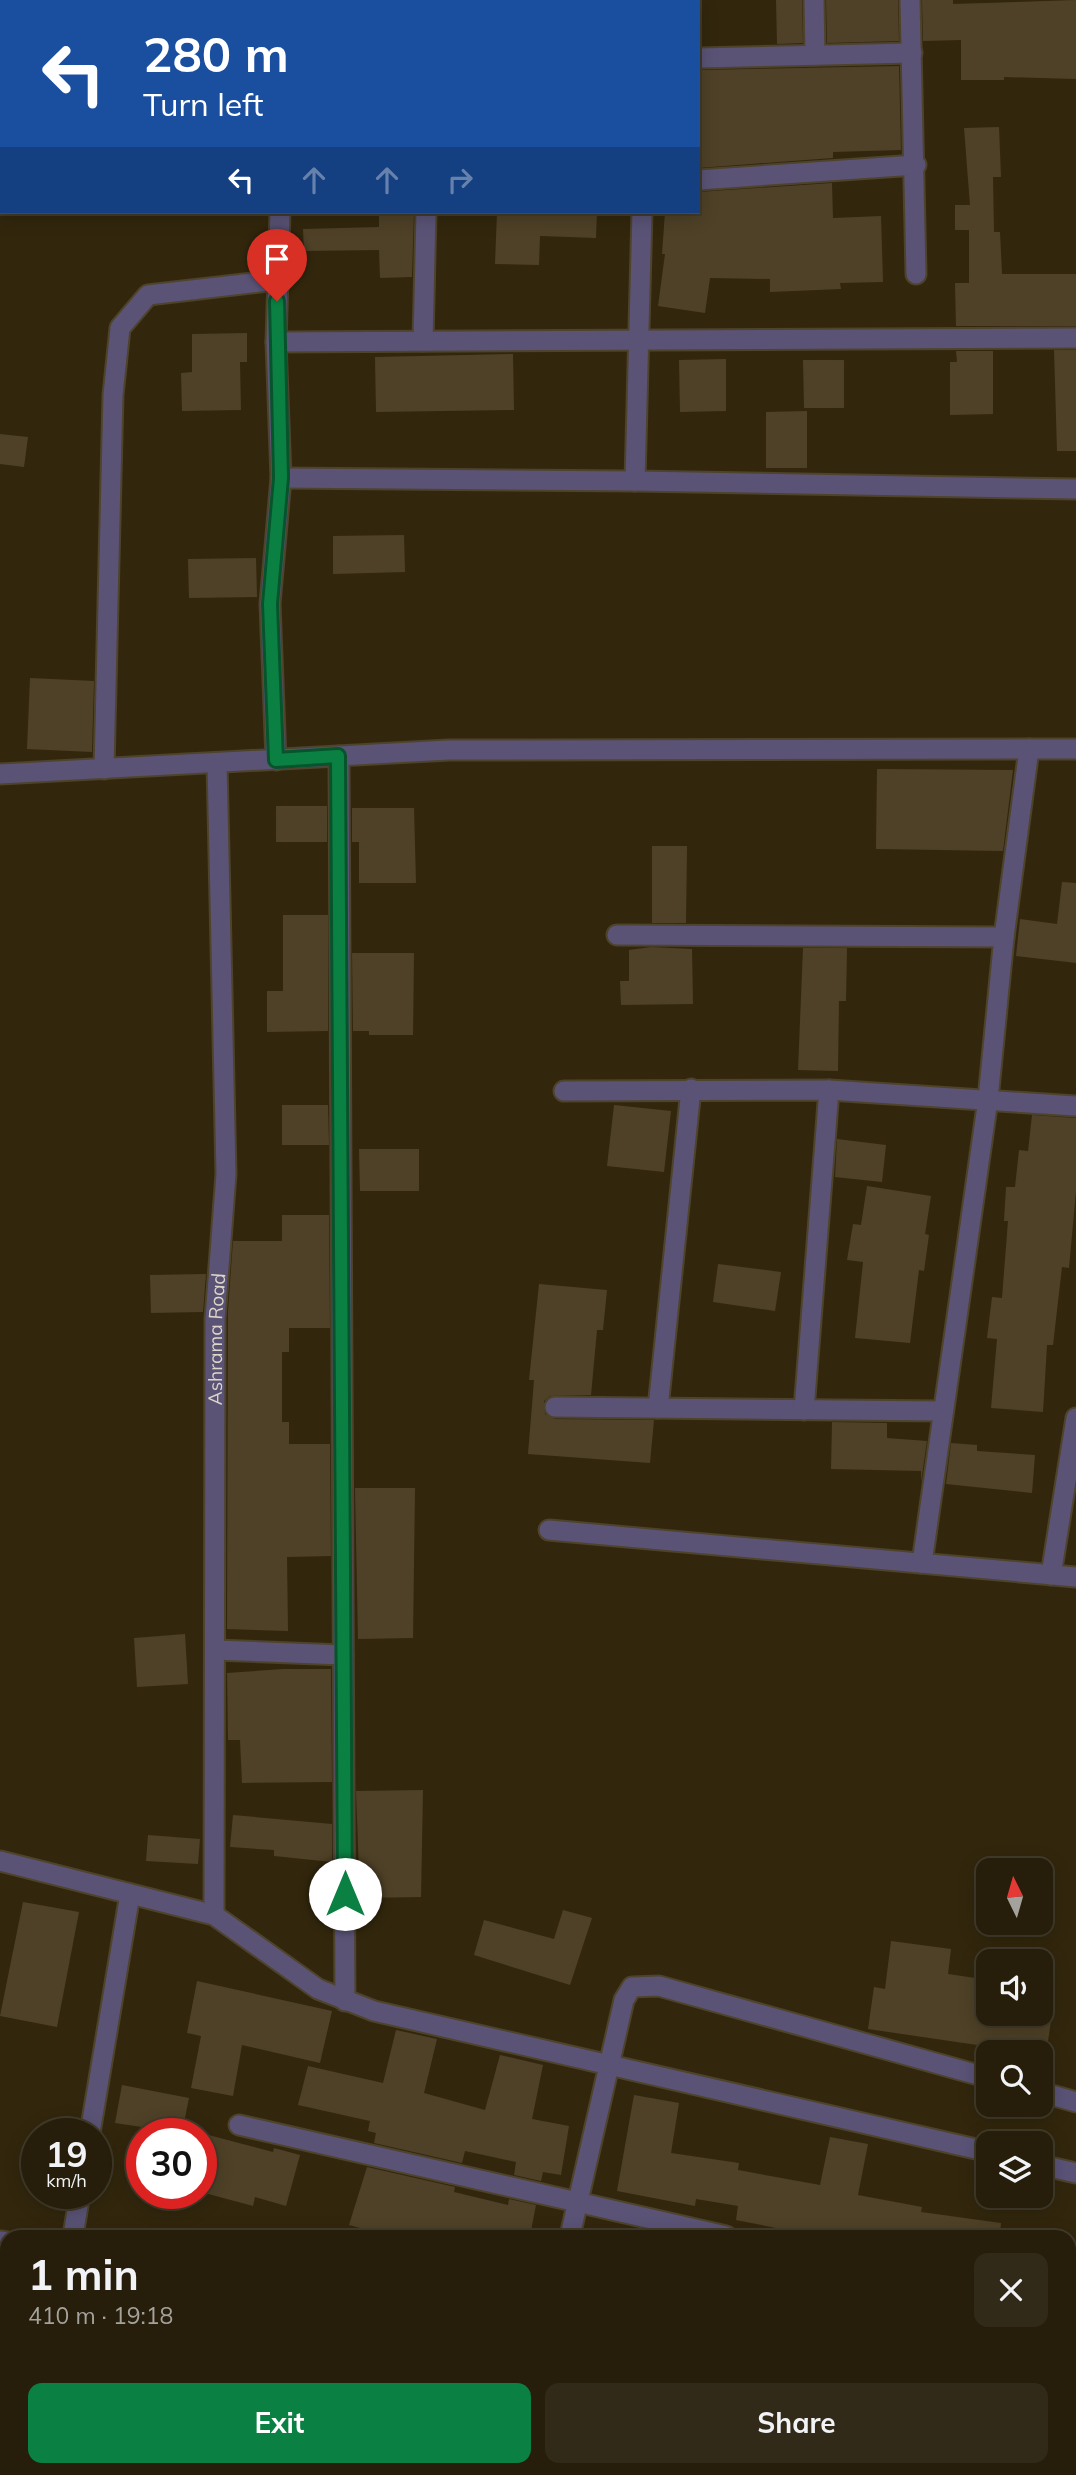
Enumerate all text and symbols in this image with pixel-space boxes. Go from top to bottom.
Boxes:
text: 280 m [143,23,289,84]
icon: left [28,28,119,119]
text: Turn left [143,84,263,124]
icon: left [222,161,260,199]
icon: ahead [295,161,333,199]
icon: ahead [368,161,406,199]
icon: right [441,161,479,199]
pin [247,229,307,301]
icon: arrive [258,240,296,278]
street label: Ashrama Road [203,1272,230,1405]
position arrow [308,1857,382,1931]
north arrow [976,1858,1054,1936]
map controls [976,1858,1053,2208]
button: sound [976,1949,1053,2026]
button: search [976,2040,1053,2117]
speed limit sign: 30 [126,2118,217,2209]
button: layers [976,2131,1053,2208]
text: 19 [45,2132,88,2176]
text: km/h [46,2169,87,2192]
text: 1 min [28,2248,139,2301]
button: close [974,2253,1048,2327]
text: 410 m · 19:18 [28,2301,173,2330]
button: Exit [28,2383,531,2463]
button: Share [545,2383,1048,2463]

